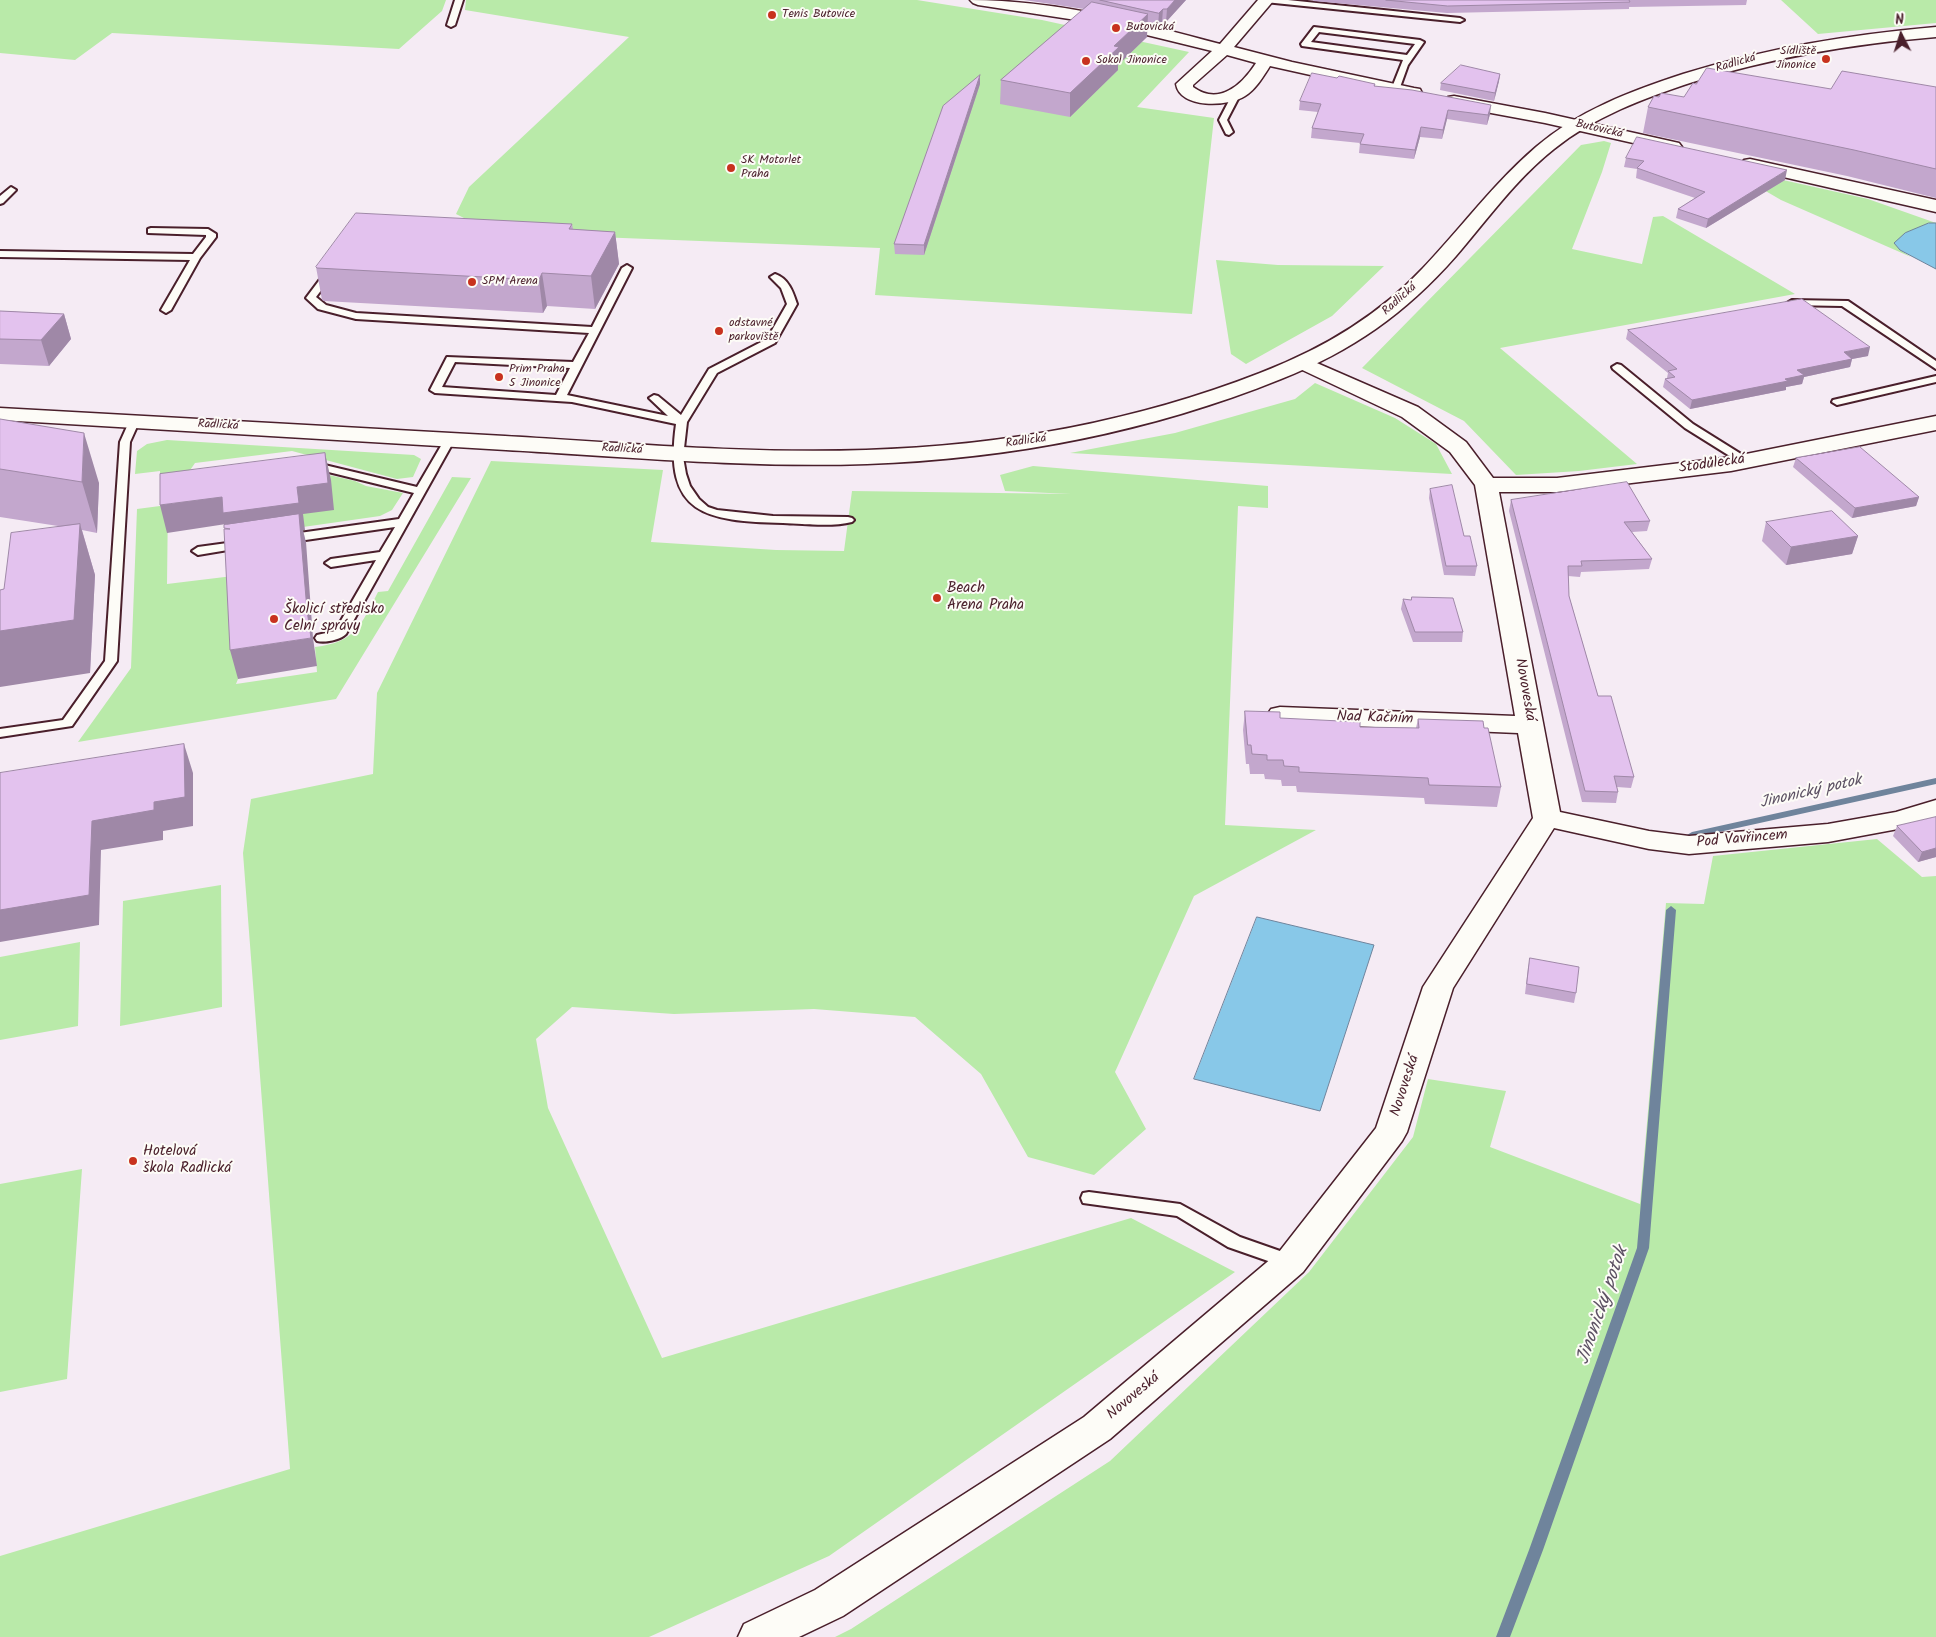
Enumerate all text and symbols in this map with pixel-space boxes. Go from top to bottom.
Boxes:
place label: Tenis Butovice [782,8,855,22]
marker: Tenis Butovice [766,9,778,21]
text: N [1894,9,1905,31]
north arrow [1876,10,1926,60]
place label: Butovická [1126,21,1174,35]
marker: Butovická [1110,22,1122,34]
place label: Sídliště Jinonice [1776,45,1816,73]
street label: Radlická [1714,51,1758,77]
marker: Sídliště Jinonice [1820,53,1832,65]
place label: Sokol Jinonice [1096,54,1167,68]
marker: Sokol Jinonice [1080,55,1092,67]
street label: Butovická [1574,118,1624,142]
place label: SK Motorlet Praha [741,154,801,182]
marker: SK Motorlet Praha [725,162,737,174]
place label: SPM Arena [482,275,538,289]
marker: SPM Arena [466,276,478,288]
street label: Radlická [1380,281,1420,319]
place label: odstavné parkoviště [729,317,778,345]
marker: odstavné parkoviště [713,325,725,337]
place label: Prim Praha 5 Jinonice [509,363,565,391]
marker: Prim Praha 5 Jinonice [493,371,505,383]
street label: Radlická [197,418,239,434]
street label: Radlická [1005,432,1047,452]
street label: Radlická [601,442,643,458]
street label: Stodůlecká [1678,451,1746,479]
place label: Beach Arena Praha [947,580,1024,615]
marker: Beach Arena Praha [931,592,943,604]
place label: Školicí středisko Celní správy [284,601,384,636]
marker: Školicí středisko Celní správy [268,613,280,625]
street label: Novoveská [1510,657,1538,723]
street label: Nad Kačním [1336,709,1414,729]
water label: Jinonický potok [1758,772,1864,814]
street label: Pod Vavřincem [1696,827,1788,853]
street label: Novoveská [1388,1053,1424,1119]
place label: Hotelová škola Radlická [143,1143,231,1178]
marker: Hotelová škola Radlická [127,1155,139,1167]
water label: Jinonický potok [1573,1244,1635,1368]
street label: Novoveská [1104,1370,1164,1424]

